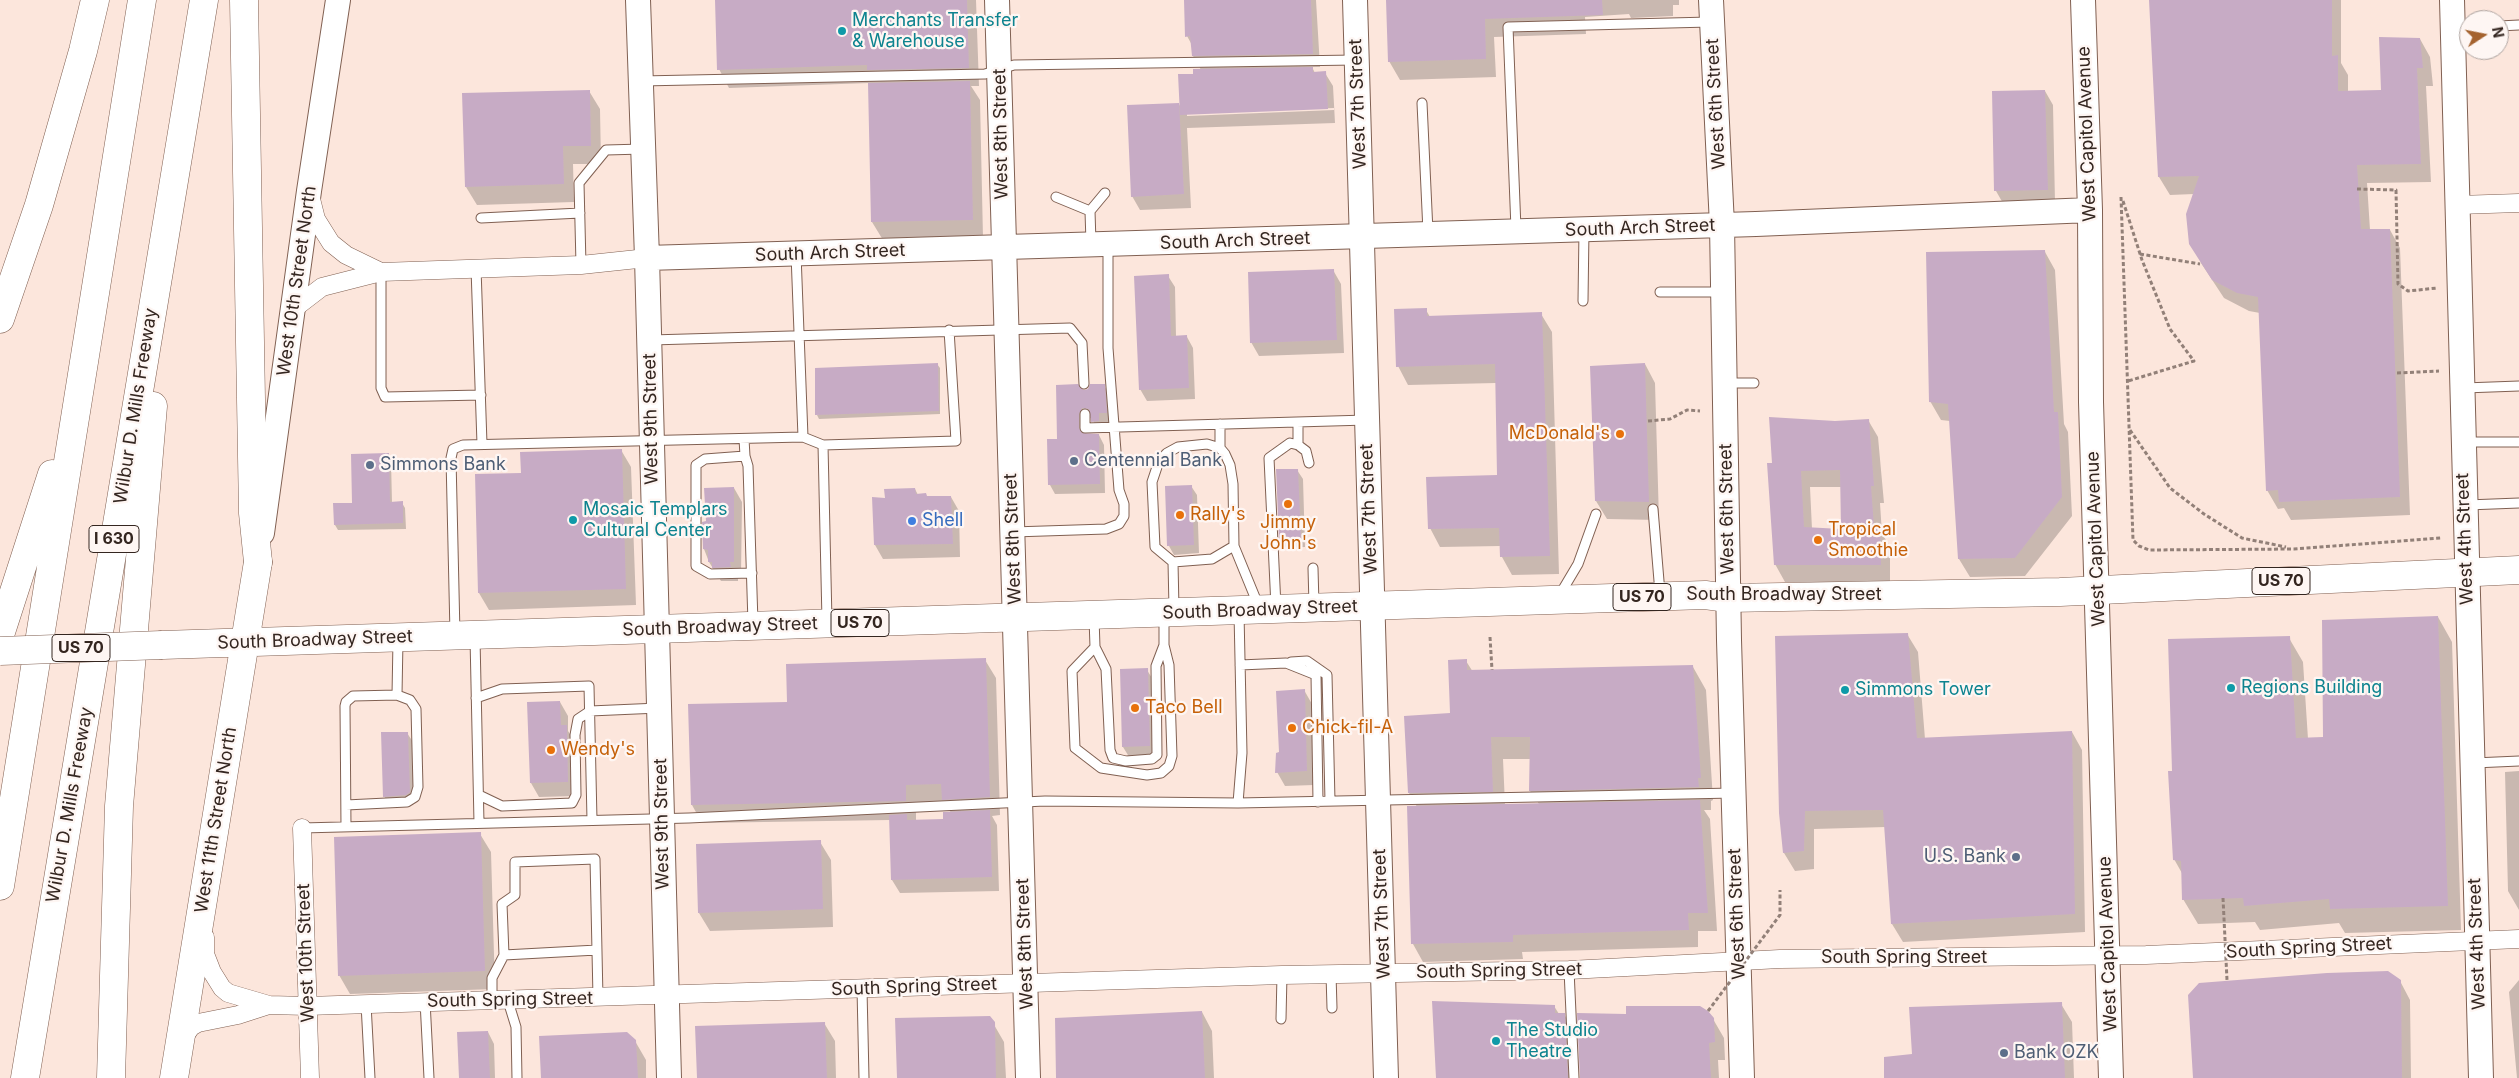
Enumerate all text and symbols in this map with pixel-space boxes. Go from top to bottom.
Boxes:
place label: Merchants Transfer & Warehouse [852,10,1018,52]
north arrow [2459,10,2509,60]
marker: Merchants Transfer & Warehouse [836,25,848,37]
text: N [2489,25,2508,39]
street label: West 7th Street [1345,38,1371,170]
street label: West 6th Street [1702,38,1730,170]
street label: West Capitol Avenue [2073,46,2101,222]
street label: West 8th Street [989,68,1013,200]
street label: West 10th Street North [273,184,321,378]
street label: South Arch Street [1565,215,1715,241]
street label: South Arch Street [1160,228,1310,254]
street label: South Arch Street [755,240,905,266]
street label: Wilbur D. Mills Freeway [110,306,162,506]
street label: West 9th Street [639,353,663,485]
place label: McDonald's [1509,423,1610,445]
marker: McDonald's [1614,428,1626,440]
street label: West 7th Street [1356,443,1382,575]
street label: West 6th Street [1715,443,1739,575]
place label: Centennial Bank [1084,450,1222,472]
street label: West Capitol Avenue [2082,451,2110,627]
place label: Simmons Bank [380,454,506,476]
marker: Centennial Bank [1068,455,1080,467]
marker: Simmons Bank [364,459,376,471]
street label: West 8th Street [1000,473,1026,605]
street label: West 4th Street [2452,473,2478,605]
marker: Jimmy John's [1282,498,1294,510]
place label: Mosaic Templars Cultural Center [583,499,728,542]
place label: Rally's [1190,504,1245,526]
marker: Rally's [1174,509,1186,521]
place label: Shell [922,510,963,532]
place label: Jimmy John's [1259,512,1317,554]
marker: Mosaic Templars Cultural Center [567,514,579,526]
marker: Shell [906,515,918,527]
place label: Tropical Smoothie [1828,519,1908,562]
road number: I 630 [89,526,139,552]
marker: Tropical Smoothie [1812,534,1824,546]
road number: US 70 [2252,568,2310,594]
road number: US 70 [1613,584,1671,610]
street label: South Broadway Street [1686,584,1882,606]
street label: South Broadway Street [1162,596,1358,624]
road number: US 70 [831,610,889,636]
street label: South Broadway Street [622,613,818,641]
street label: South Broadway Street [217,626,413,654]
road number: US 70 [52,634,110,661]
place label: Regions Building [2241,677,2382,699]
place label: Simmons Tower [1855,679,1991,701]
marker: Regions Building [2225,682,2237,694]
marker: Simmons Tower [1839,684,1851,696]
place label: Taco Bell [1145,697,1223,719]
marker: Taco Bell [1129,702,1141,714]
street label: Wilbur D. Mills Freeway [42,706,98,904]
place label: Chick-fil-A [1302,717,1393,739]
marker: Chick-fil-A [1286,722,1298,734]
street label: West 11th Street North [191,725,241,915]
place label: Wendy's [561,739,635,761]
marker: Wendy's [545,744,557,756]
street label: West 9th Street [650,758,674,890]
place label: U.S. Bank [1924,846,2006,868]
street label: West 7th Street [1369,848,1395,980]
street label: West 6th Street [1724,848,1750,980]
marker: U.S. Bank [2010,851,2022,863]
street label: West Capitol Avenue [2094,856,2122,1032]
street label: West 8th Street [1012,878,1038,1010]
street label: West 4th Street [2464,878,2490,1010]
street label: West 10th Street [293,883,319,1023]
street label: South Spring Street [2226,933,2392,963]
street label: South Spring Street [1821,947,1987,969]
street label: South Spring Street [1416,959,1582,983]
street label: South Spring Street [831,973,997,1001]
street label: South Spring Street [427,988,593,1012]
place label: The Studio Theatre [1506,1020,1598,1062]
marker: The Studio Theatre [1490,1035,1502,1047]
place label: Bank OZK [2014,1042,2099,1064]
marker: Bank OZK [1998,1047,2010,1059]

